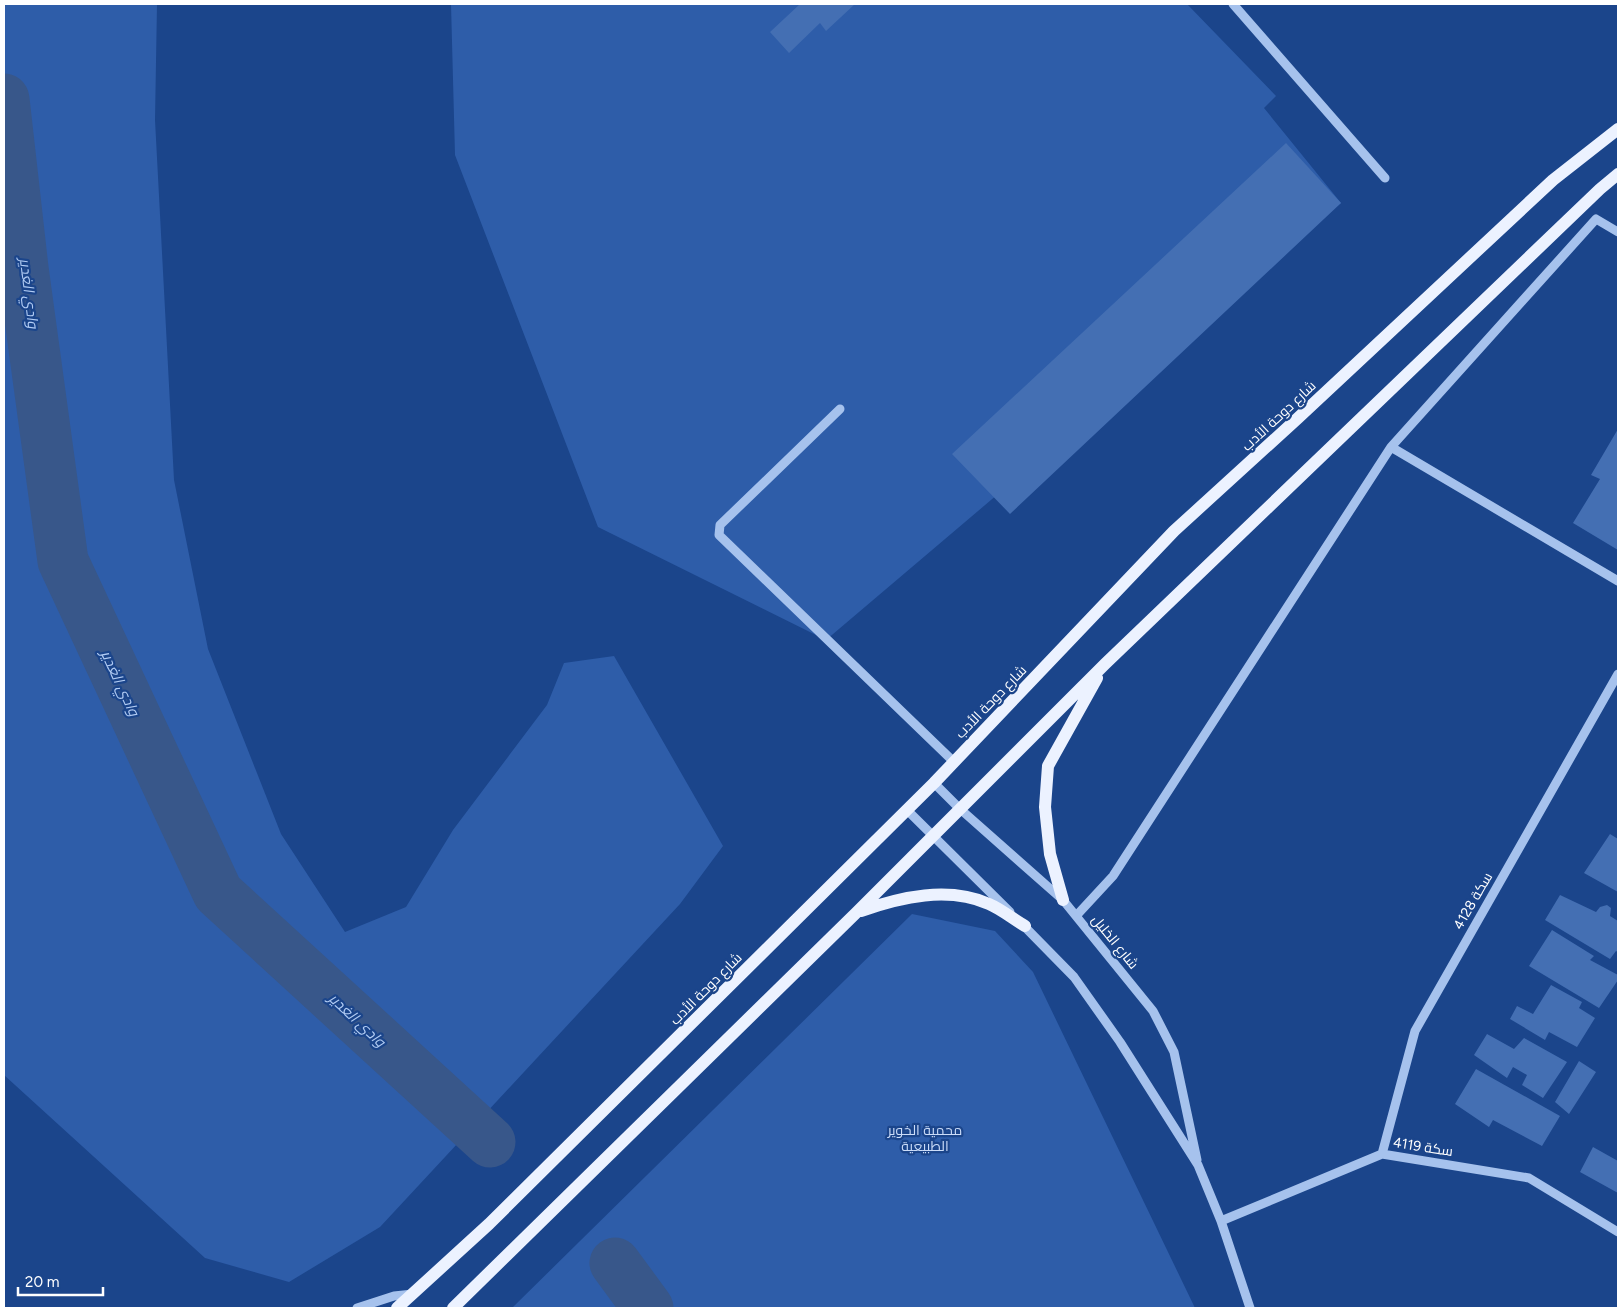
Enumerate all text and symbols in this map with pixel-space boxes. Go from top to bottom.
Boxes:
water label: وادي الغدير [13,255,42,330]
street label: شارع دوحة الأدب [1238,377,1320,455]
water label: وادي الغدير [93,645,143,721]
street label: شارع دوحة الأدب [952,662,1030,742]
street label: سكة 4128 [1450,869,1496,933]
street label: شارع الخليل [1088,911,1142,973]
street label: شارع دوحة الأدب [666,949,746,1029]
water label: وادي الغدير [321,988,390,1053]
park label: محمية الخوير الطبيعية [887,1122,962,1155]
street label: سكة 4119 [1392,1134,1454,1160]
scale bar [18,1264,102,1296]
text: 20 m [25,1273,59,1291]

